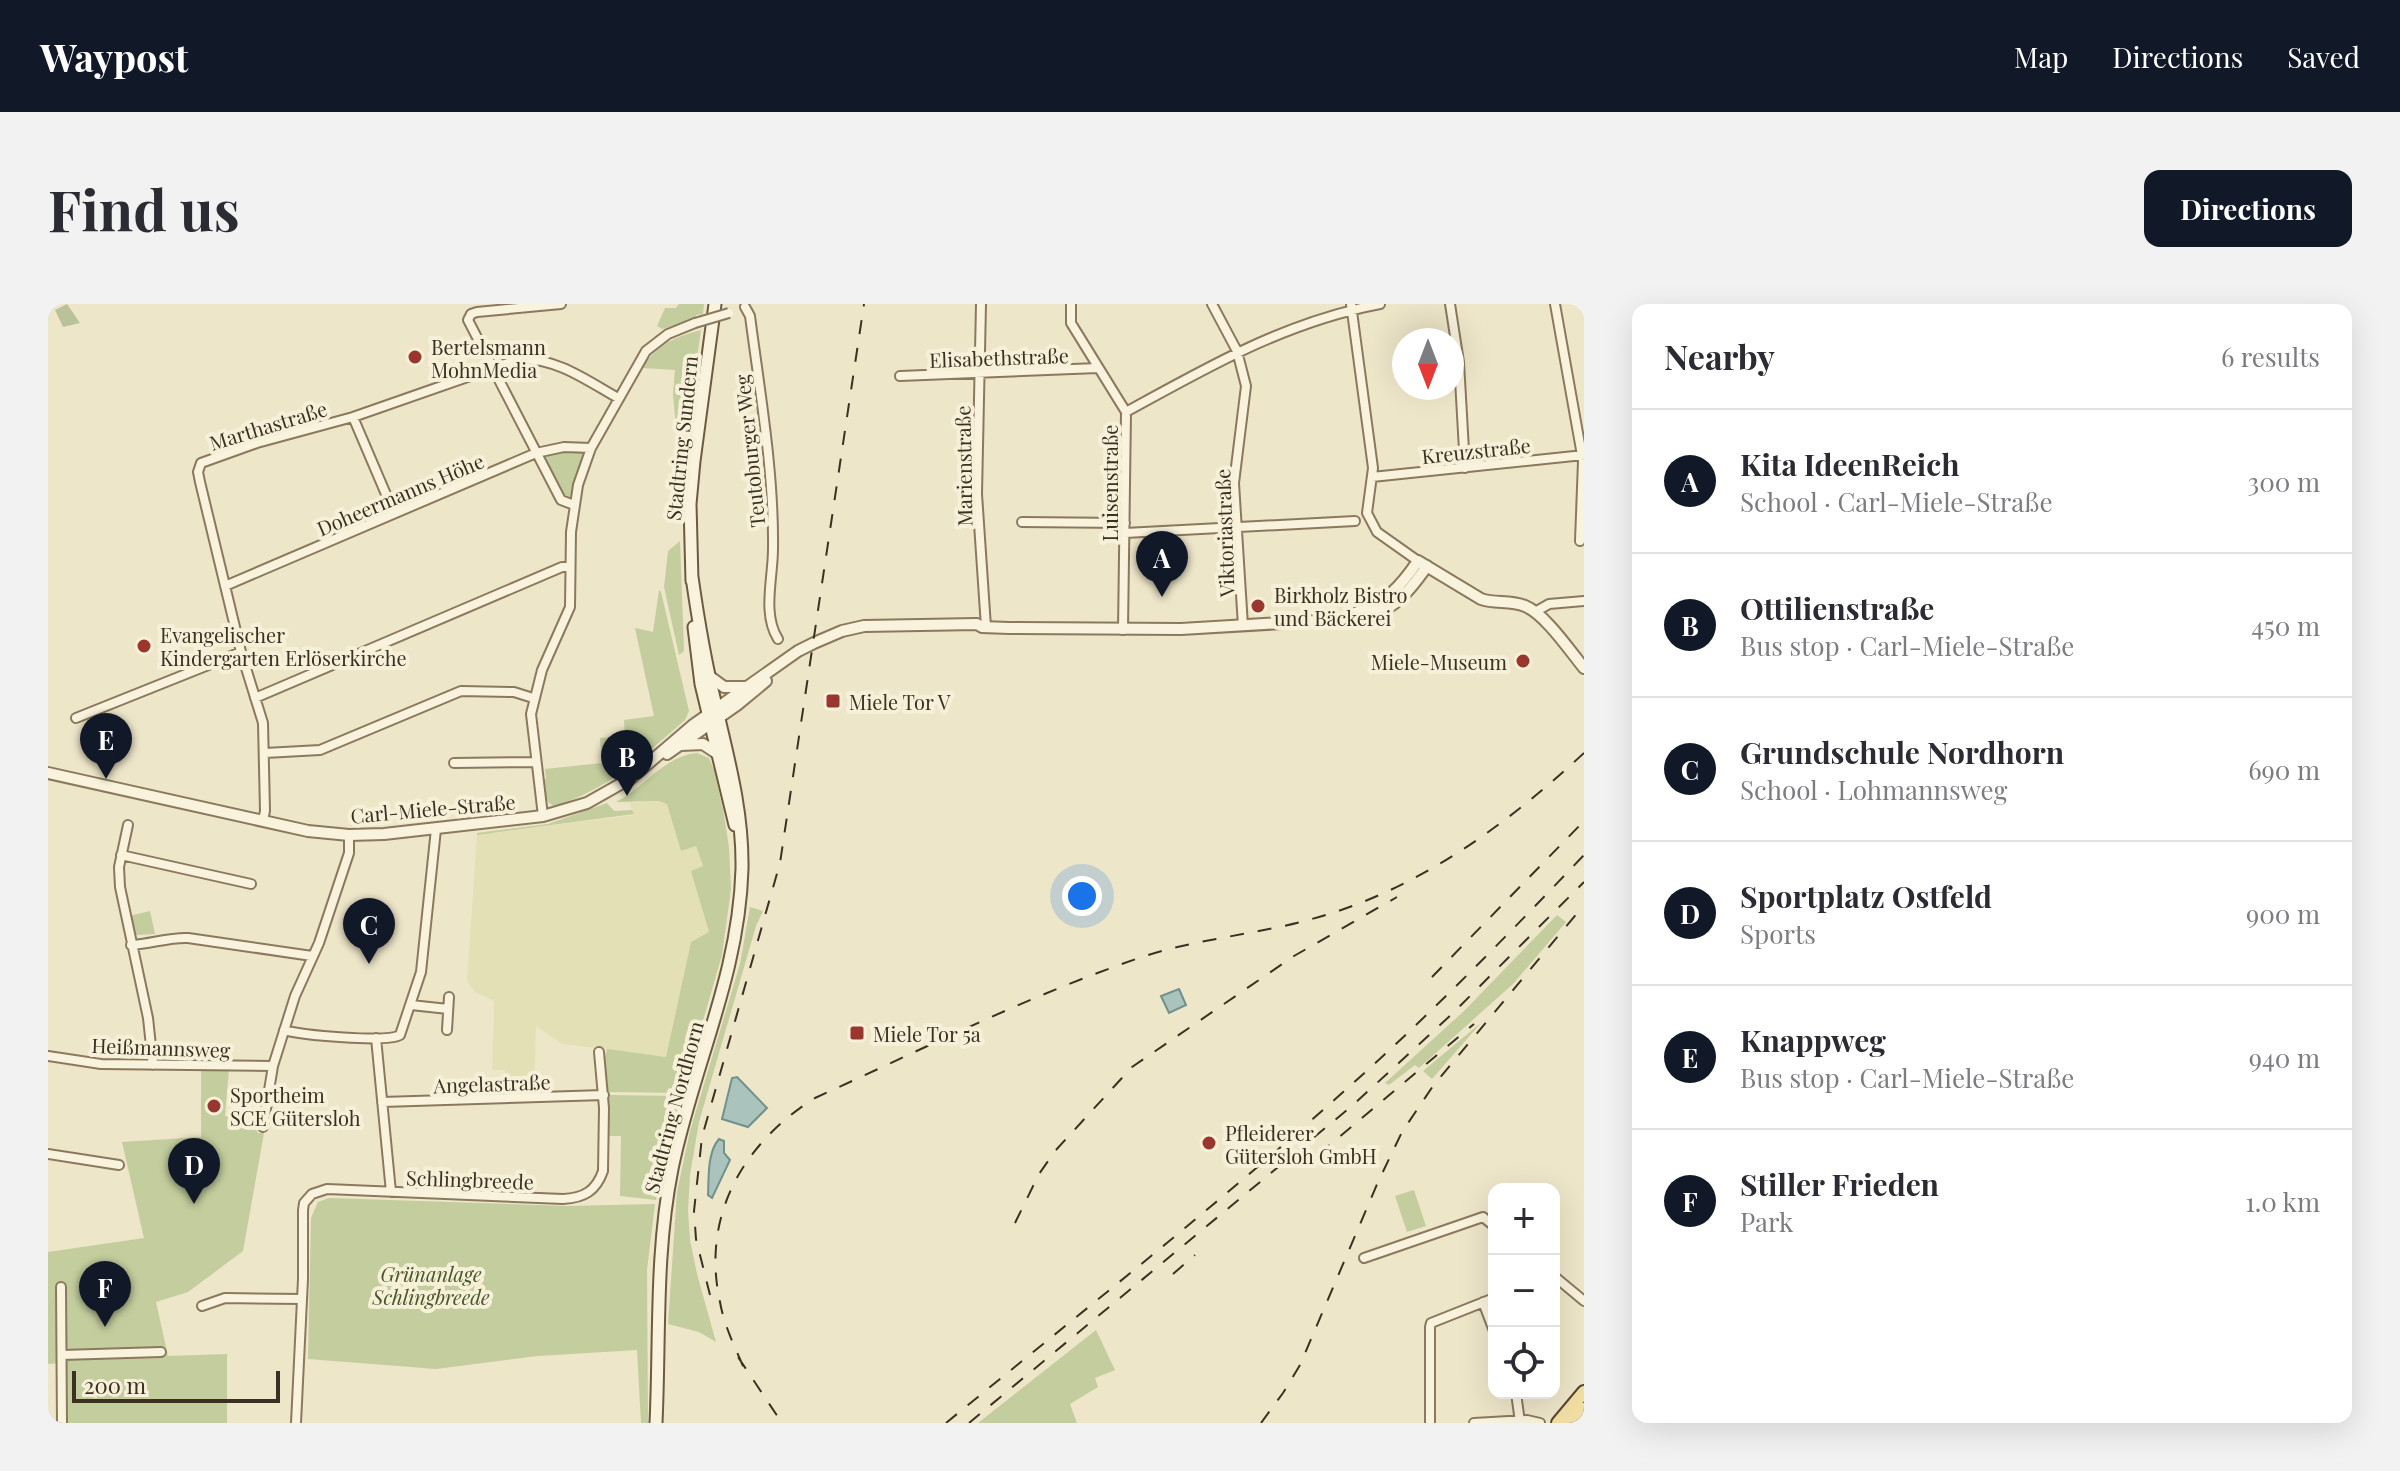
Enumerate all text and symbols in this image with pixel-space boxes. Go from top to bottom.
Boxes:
text: Waypost [40,31,188,82]
text: Map [2014,38,2068,75]
text: Directions [2112,38,2243,75]
text: Saved [2287,38,2360,75]
button: Directions [2144,170,2352,247]
text: Find us [48,171,240,246]
north arrow [1392,328,1464,400]
place label: Bertelsmann MohnMedia [431,333,546,383]
text: Nearby [1664,333,1775,379]
text: 6 results [2221,339,2320,374]
street label: Elisabethstraße [929,341,1069,373]
marker: Bertelsmann MohnMedia [406,348,424,366]
street label: Stadtring Sundern [659,354,703,522]
street label: Teutoburger Weg [727,373,770,529]
street label: Marthastraße [206,394,330,456]
street label: Marienstraße [948,405,978,527]
street label: Luisenstraße [1096,425,1123,541]
street label: Kreuzstraße [1420,431,1532,469]
text: Kita IdeenReich [1740,444,1959,484]
street label: Doheermanns Höhe [312,447,488,541]
text: A [1681,464,1699,499]
text: 300 m [2248,464,2320,499]
street label: Viktoriastraße [1208,468,1240,599]
text: School · Carl-Miele-Straße [1740,484,2053,519]
pin: A [1136,531,1188,597]
place label: Birkholz Bistro und Bäckerei [1274,581,1408,631]
text: Ottilienstraße [1740,588,1934,628]
marker: Birkholz Bistro und Bäckerei [1249,597,1267,615]
text: B [1681,608,1699,643]
text: 450 m [2251,608,2320,643]
place label: Evangelischer Kindergarten Erlöserkirche [160,621,407,671]
text: Bus stop · Carl-Miele-Straße [1740,628,2075,663]
marker: Evangelischer Kindergarten Erlöserkirche [135,637,153,655]
place label: Miele-Museum [1371,648,1507,675]
marker: Miele-Museum [1514,652,1532,670]
place label: Miele Tor V [849,688,951,715]
marker: Miele Tor V [824,692,842,710]
pin: E [80,713,132,779]
pin: B [601,730,653,796]
text: Grundschule Nordhorn [1740,732,2064,772]
text: C [1681,752,1699,787]
text: 690 m [2248,752,2320,787]
text: School · Lohmannsweg [1740,772,2007,807]
street label: Carl-Miele-Straße [349,787,517,829]
your location [1062,876,1102,916]
text: Sportplatz Ostfeld [1740,876,1992,916]
text: D [1680,896,1700,931]
text: 900 m [2246,896,2320,931]
pin: C [343,898,395,964]
text: Sports [1740,916,1816,951]
street label: Stadtring Nordhorn [637,1018,709,1196]
place label: Miele Tor 5a [873,1020,981,1047]
text: Knappweg [1740,1020,1886,1060]
marker: Miele Tor 5a [848,1024,866,1042]
street label: Heißmannsweg [91,1031,231,1063]
text: E [1682,1040,1698,1075]
text: 940 m [2249,1040,2320,1075]
text: Bus stop · Carl-Miele-Straße [1740,1060,2075,1095]
street label: Angelastraße [432,1067,551,1099]
place label: Sportheim SCE Gütersloh [230,1081,361,1131]
marker: Sportheim SCE Gütersloh [205,1097,223,1115]
place label: Pfleiderer Gütersloh GmbH [1225,1119,1377,1169]
marker: Pfleiderer Gütersloh GmbH [1200,1134,1218,1152]
pin: D [168,1138,220,1204]
street label: Schlingbreede [406,1163,534,1195]
text: Stiller Frieden [1740,1164,1939,1204]
map controls [1488,1183,1560,1399]
button: + [1488,1183,1560,1255]
text: F [1682,1184,1698,1219]
text: 1.0 km [2245,1184,2320,1219]
text: Park [1740,1204,1793,1239]
button: − [1488,1255,1560,1327]
park label: Grünanlage Schlingbreede [371,1260,490,1310]
pin: F [79,1261,131,1327]
button: locate [1488,1327,1560,1399]
scale bar [72,1367,280,1403]
text: 200 m [84,1370,146,1400]

